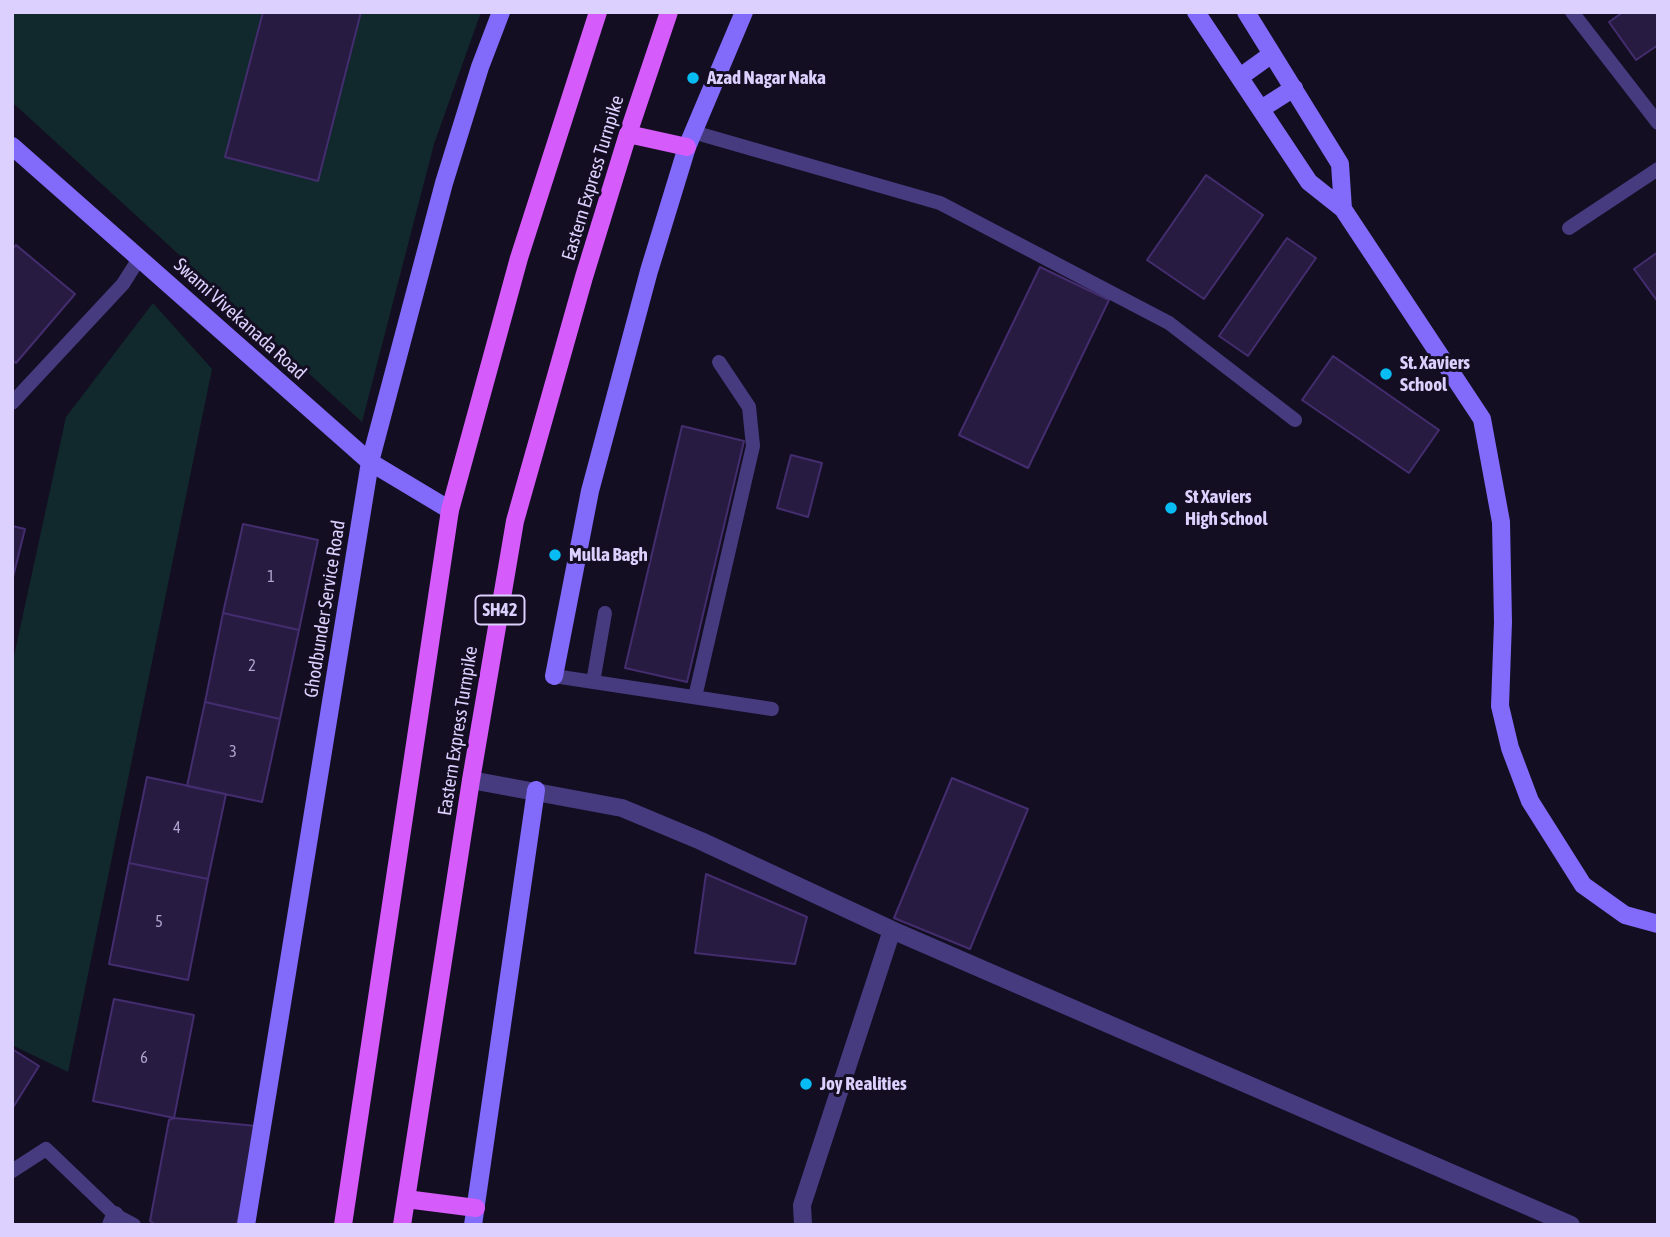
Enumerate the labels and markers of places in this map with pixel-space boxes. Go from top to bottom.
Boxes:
place label: Azad Nagar Naka [707,67,826,89]
marker: Azad Nagar Naka [685,70,701,86]
place label: St. Xaviers School [1400,352,1470,396]
marker: St. Xaviers School [1378,366,1394,382]
place label: St Xaviers High School [1185,486,1268,530]
marker: St Xaviers High School [1163,500,1179,516]
place label: Mulla Bagh [569,544,648,566]
marker: Mulla Bagh [547,547,563,563]
place label: Joy Realities [820,1073,907,1095]
marker: Joy Realities [798,1076,814,1092]

